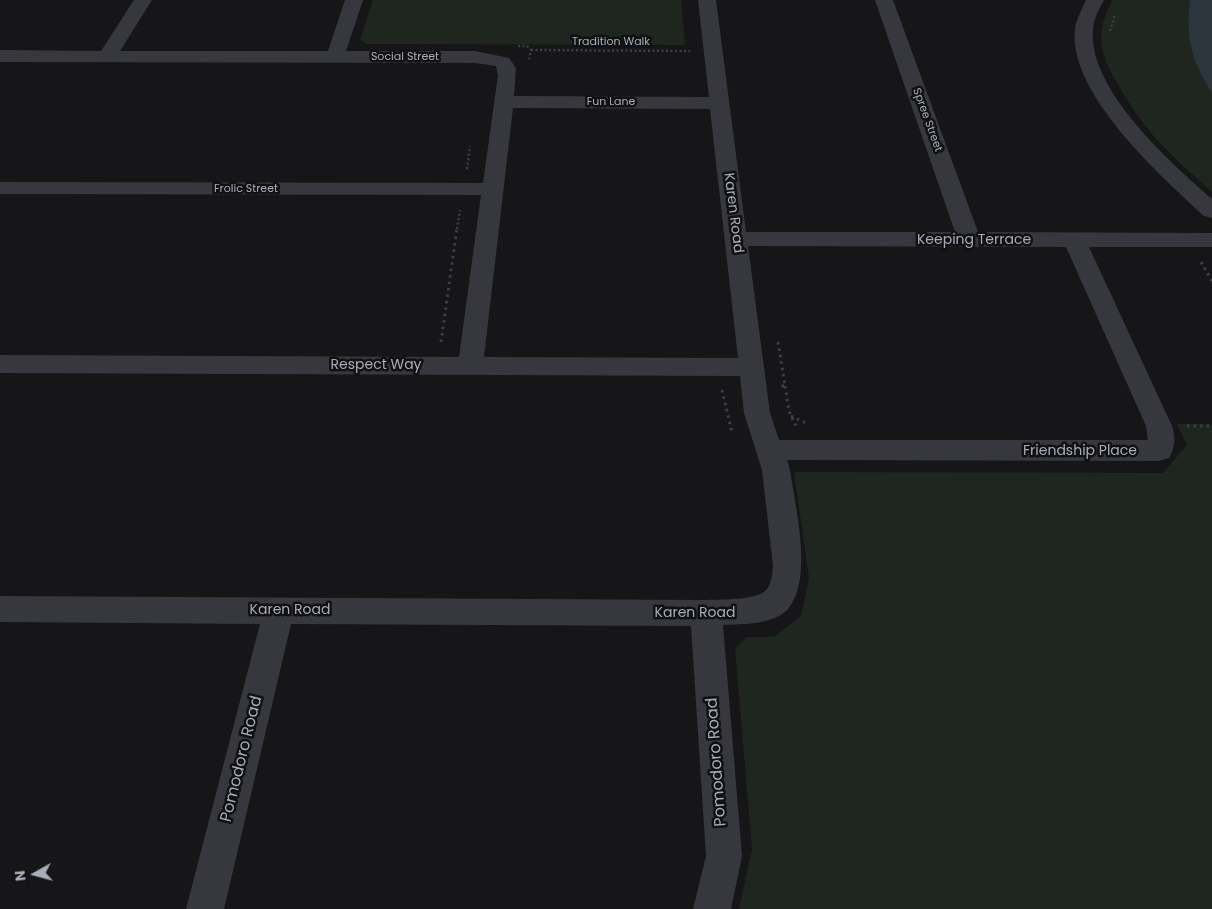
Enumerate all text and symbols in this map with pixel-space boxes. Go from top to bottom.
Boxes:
street label: Tradition Walk [572,35,650,49]
street label: Social Street [371,50,439,64]
street label: Spree Street [909,86,945,154]
street label: Fun Lane [587,95,635,109]
street label: Karen Road [720,172,746,254]
street label: Frolic Street [214,182,278,196]
street label: Keeping Terrace [917,232,1031,248]
street label: Respect Way [331,357,421,373]
street label: Friendship Place [1023,443,1137,459]
street label: Karen Road [250,602,330,618]
street label: Karen Road [655,605,735,621]
street label: Pomodoro Road [217,694,267,824]
street label: Pomodoro Road [703,697,731,827]
north arrow [10,849,60,899]
text: N [10,869,31,882]

